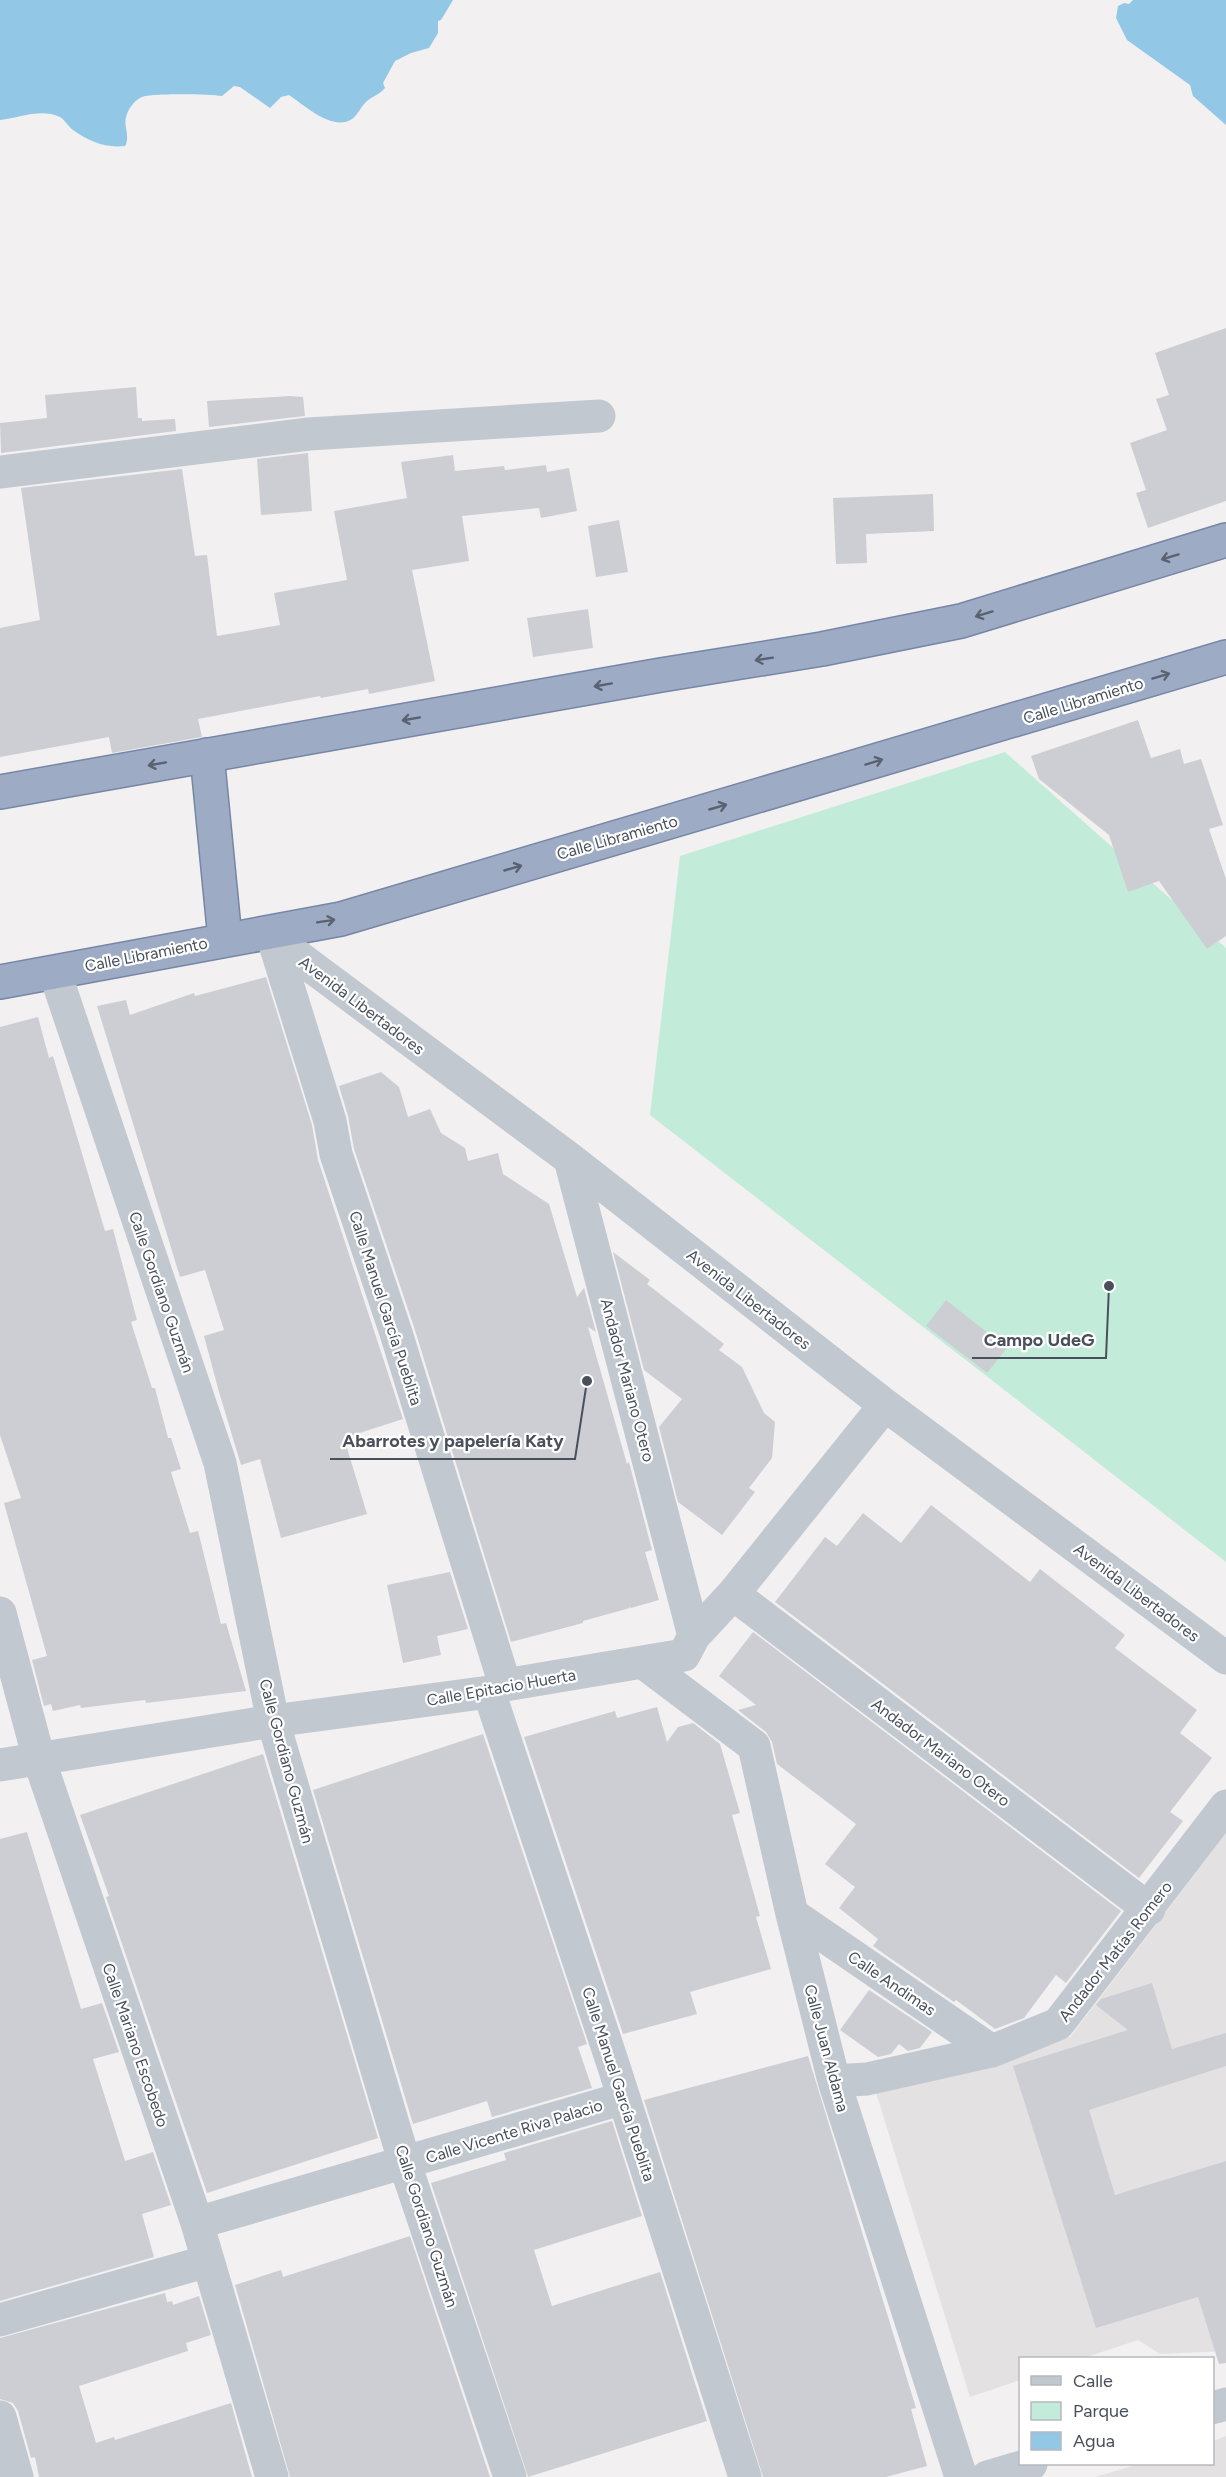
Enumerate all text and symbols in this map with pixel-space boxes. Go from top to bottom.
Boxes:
one-way arrow [1161,552,1180,563]
one-way arrow [975,609,994,620]
one-way arrow [755,653,774,664]
one-way arrow [1152,670,1171,681]
street label: Calle Libramiento [1021,673,1146,728]
one-way arrow [594,680,613,691]
one-way arrow [402,714,421,725]
one-way arrow [864,756,883,767]
one-way arrow [148,759,167,770]
one-way arrow [708,801,727,812]
street label: Calle Libramiento [555,811,680,864]
one-way arrow [503,861,522,873]
one-way arrow [315,915,335,926]
street label: Calle Libramiento [83,933,209,976]
street label: Avenida Libertadores [295,952,428,1059]
street label: Calle Gordiano Guzmán [125,1209,198,1375]
street label: Calle Manuel García Pueblita [345,1209,426,1408]
street label: Avenida Libertadores [683,1245,814,1354]
street label: Andador Mariano Otero [597,1296,658,1464]
callout: Campo UdeG [972,1322,1106,1358]
text: Campo UdeG [984,1329,1094,1351]
callout: Abarrotes y papelería Katy [330,1423,575,1459]
text: Abarrotes y papelería Katy [342,1430,564,1452]
street label: Avenida Libertadores [1070,1539,1203,1646]
street label: Calle Epitacio Huerta [425,1665,577,1710]
street label: Calle Gordiano Guzmán [255,1677,318,1845]
street label: Andador Mariano Otero [868,1694,1014,1811]
street label: Andador Matías Romero [1055,1877,1176,2025]
street label: Calle Andimas [844,1947,939,2020]
street label: Calle Mariano Escobedo [99,1961,173,2130]
street label: Calle Juan Aldama [800,1982,853,2114]
street label: Calle Manuel García Pueblita [578,1985,659,2184]
street label: Calle Vicente Riva Palacio [423,2096,605,2167]
street label: Calle Gordiano Guzmán [391,2143,462,2310]
legend [1019,2357,1214,2465]
text: Calle [1073,2370,1113,2392]
text: Parque [1073,2400,1129,2422]
text: Agua [1073,2430,1115,2452]

